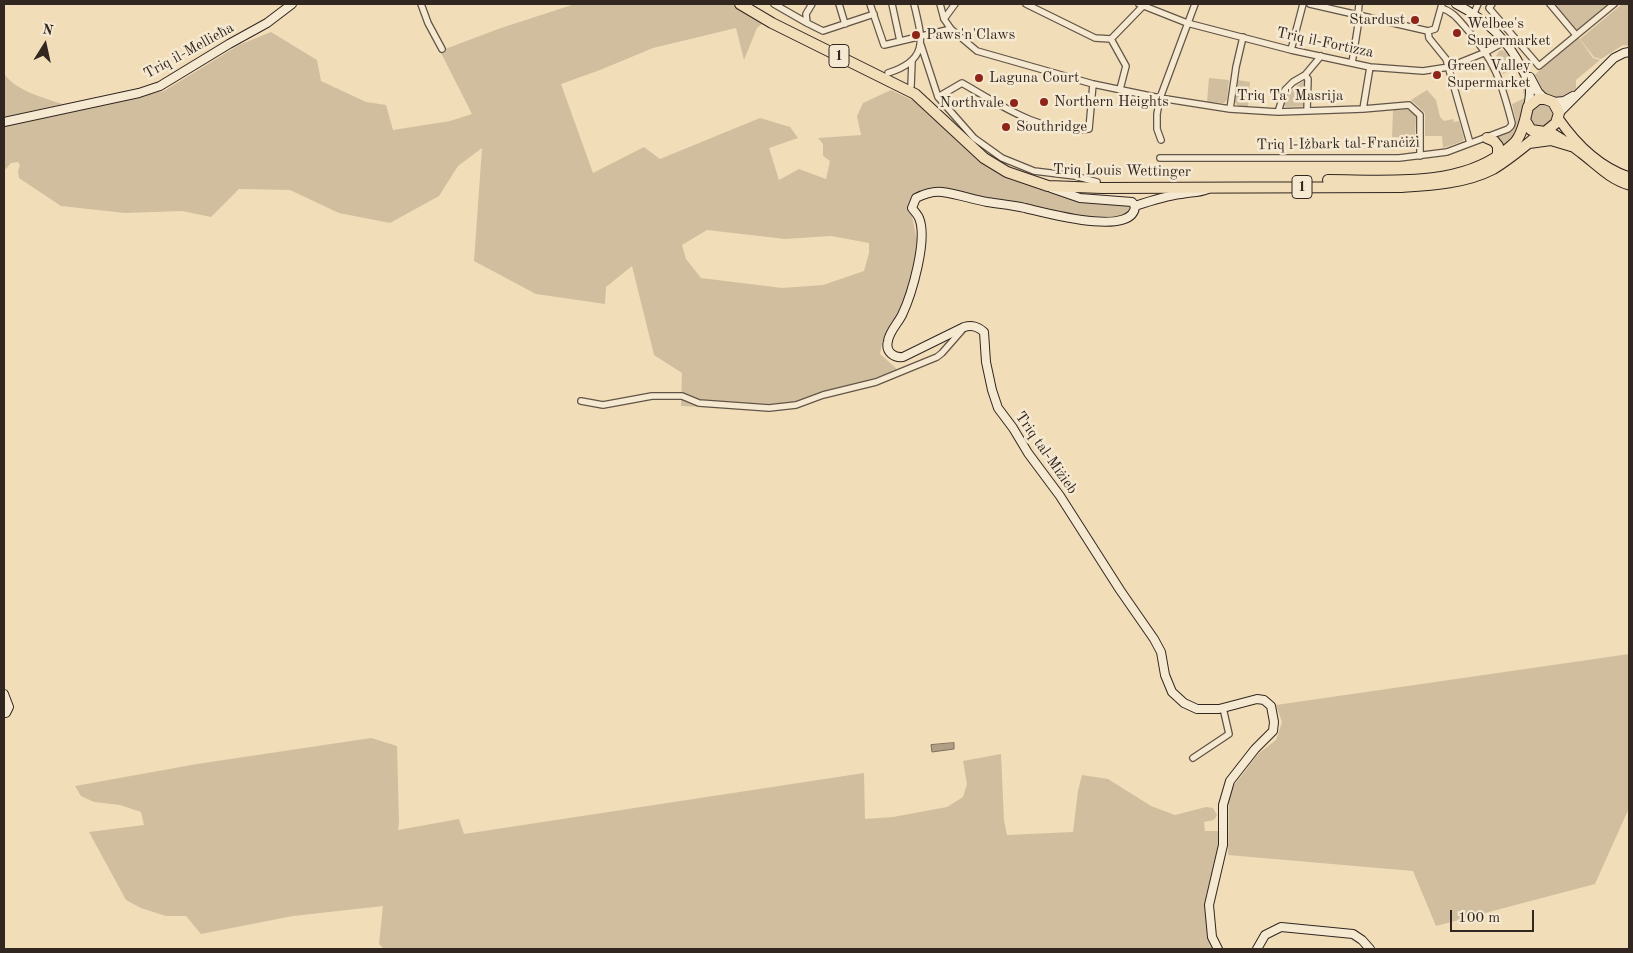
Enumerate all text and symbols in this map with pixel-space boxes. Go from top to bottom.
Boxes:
place label: Stardust [1349,11,1405,29]
marker: Stardust [1409,14,1421,26]
place label: Welbee's Supermarket [1467,15,1551,50]
street label: Triq il-Mellieħa [141,19,237,83]
north arrow [20,20,70,70]
text: N [41,22,54,38]
street label: Triq il-Fortizza [1275,24,1375,62]
place label: Paws'n'Claws [926,26,1015,44]
marker: Welbee's Supermarket [1451,27,1463,39]
marker: Paws'n'Claws [910,29,922,41]
road number: 1 [829,44,849,68]
place label: Green Valley Supermarket [1447,57,1531,92]
place label: Laguna Court [989,69,1079,87]
marker: Green Valley Supermarket [1431,69,1443,81]
marker: Laguna Court [973,72,985,84]
street label: Triq Ta' Masrija [1237,87,1343,105]
place label: Northern Heights [1054,93,1169,111]
place label: Northvale [940,94,1004,112]
marker: Northern Heights [1038,96,1050,108]
marker: Northvale [1008,97,1020,109]
place label: Southridge [1016,118,1087,136]
marker: Southridge [1000,121,1012,133]
street label: Triq l-Iżbark tal-Franċiżi [1256,134,1420,154]
street label: Triq Louis Wettinger [1053,161,1191,181]
road number: 1 [1292,176,1312,198]
street label: Triq tal-Miżieb [1011,408,1081,498]
scale bar [1453,900,1537,932]
text: 100 m [1458,911,1500,926]

